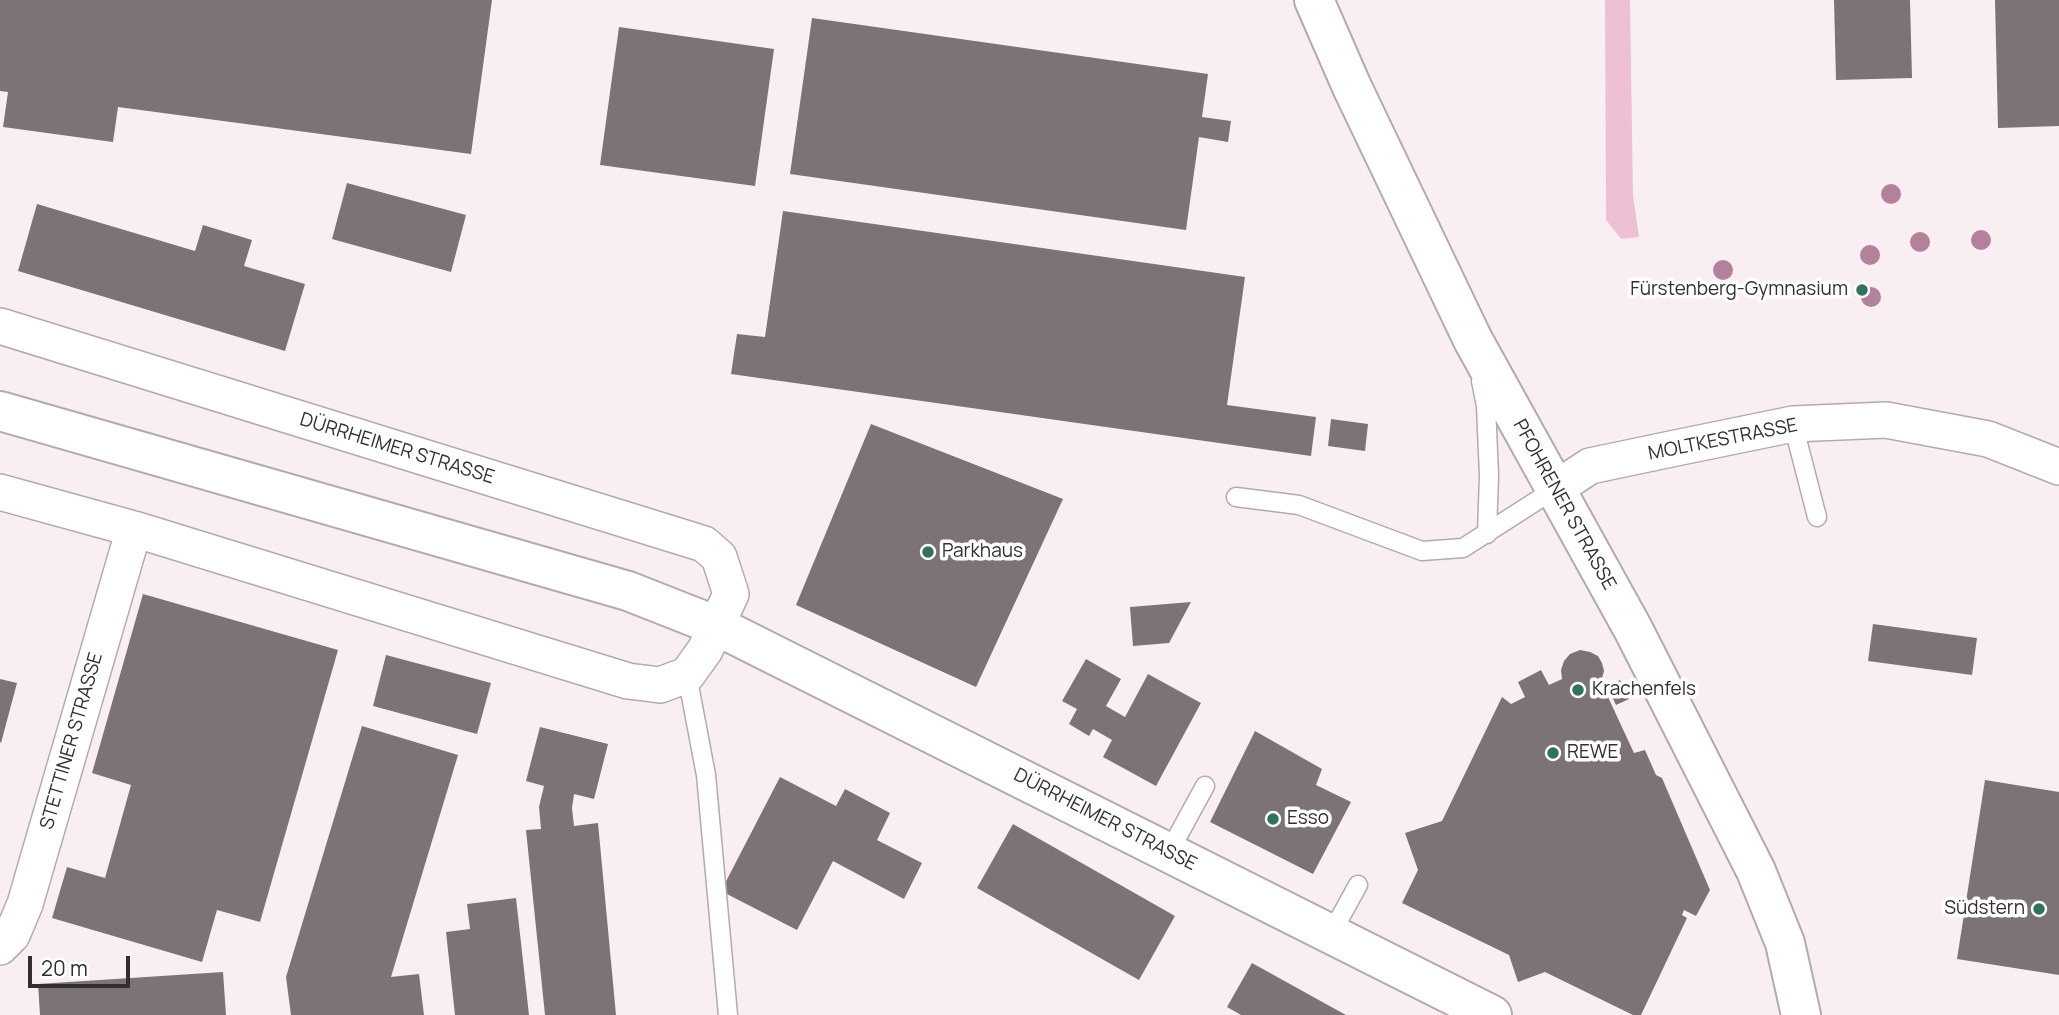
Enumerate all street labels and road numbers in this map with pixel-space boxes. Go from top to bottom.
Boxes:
street label: DÜRRHEIMER STRASSE [297,409,497,489]
street label: MOLTKESTRASSE [1646,414,1800,466]
street label: PFOHRENER STRASSE [1508,416,1620,594]
street label: STETTINER STRASSE [36,650,108,832]
street label: DÜRRHEIMER STRASSE [1010,764,1200,876]

